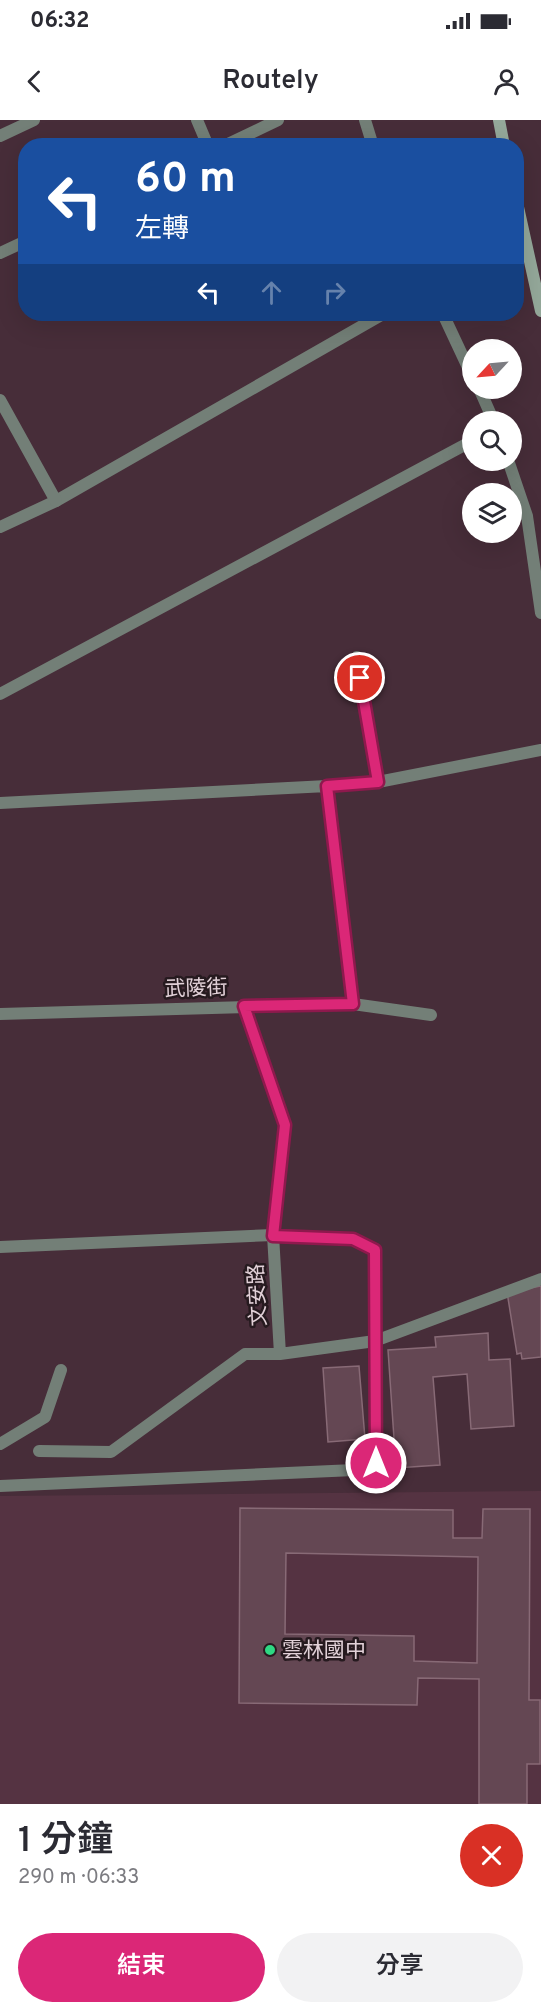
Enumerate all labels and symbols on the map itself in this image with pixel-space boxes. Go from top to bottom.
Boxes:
north arrow [462,339,522,399]
pin [334,652,385,703]
street label: 武陵街 [164,975,228,1004]
street label: 文安路 [243,1263,274,1327]
position arrow [344,1431,408,1495]
place label: 雲林國中 [282,1638,366,1665]
marker: 雲林國中 [263,1643,277,1657]

